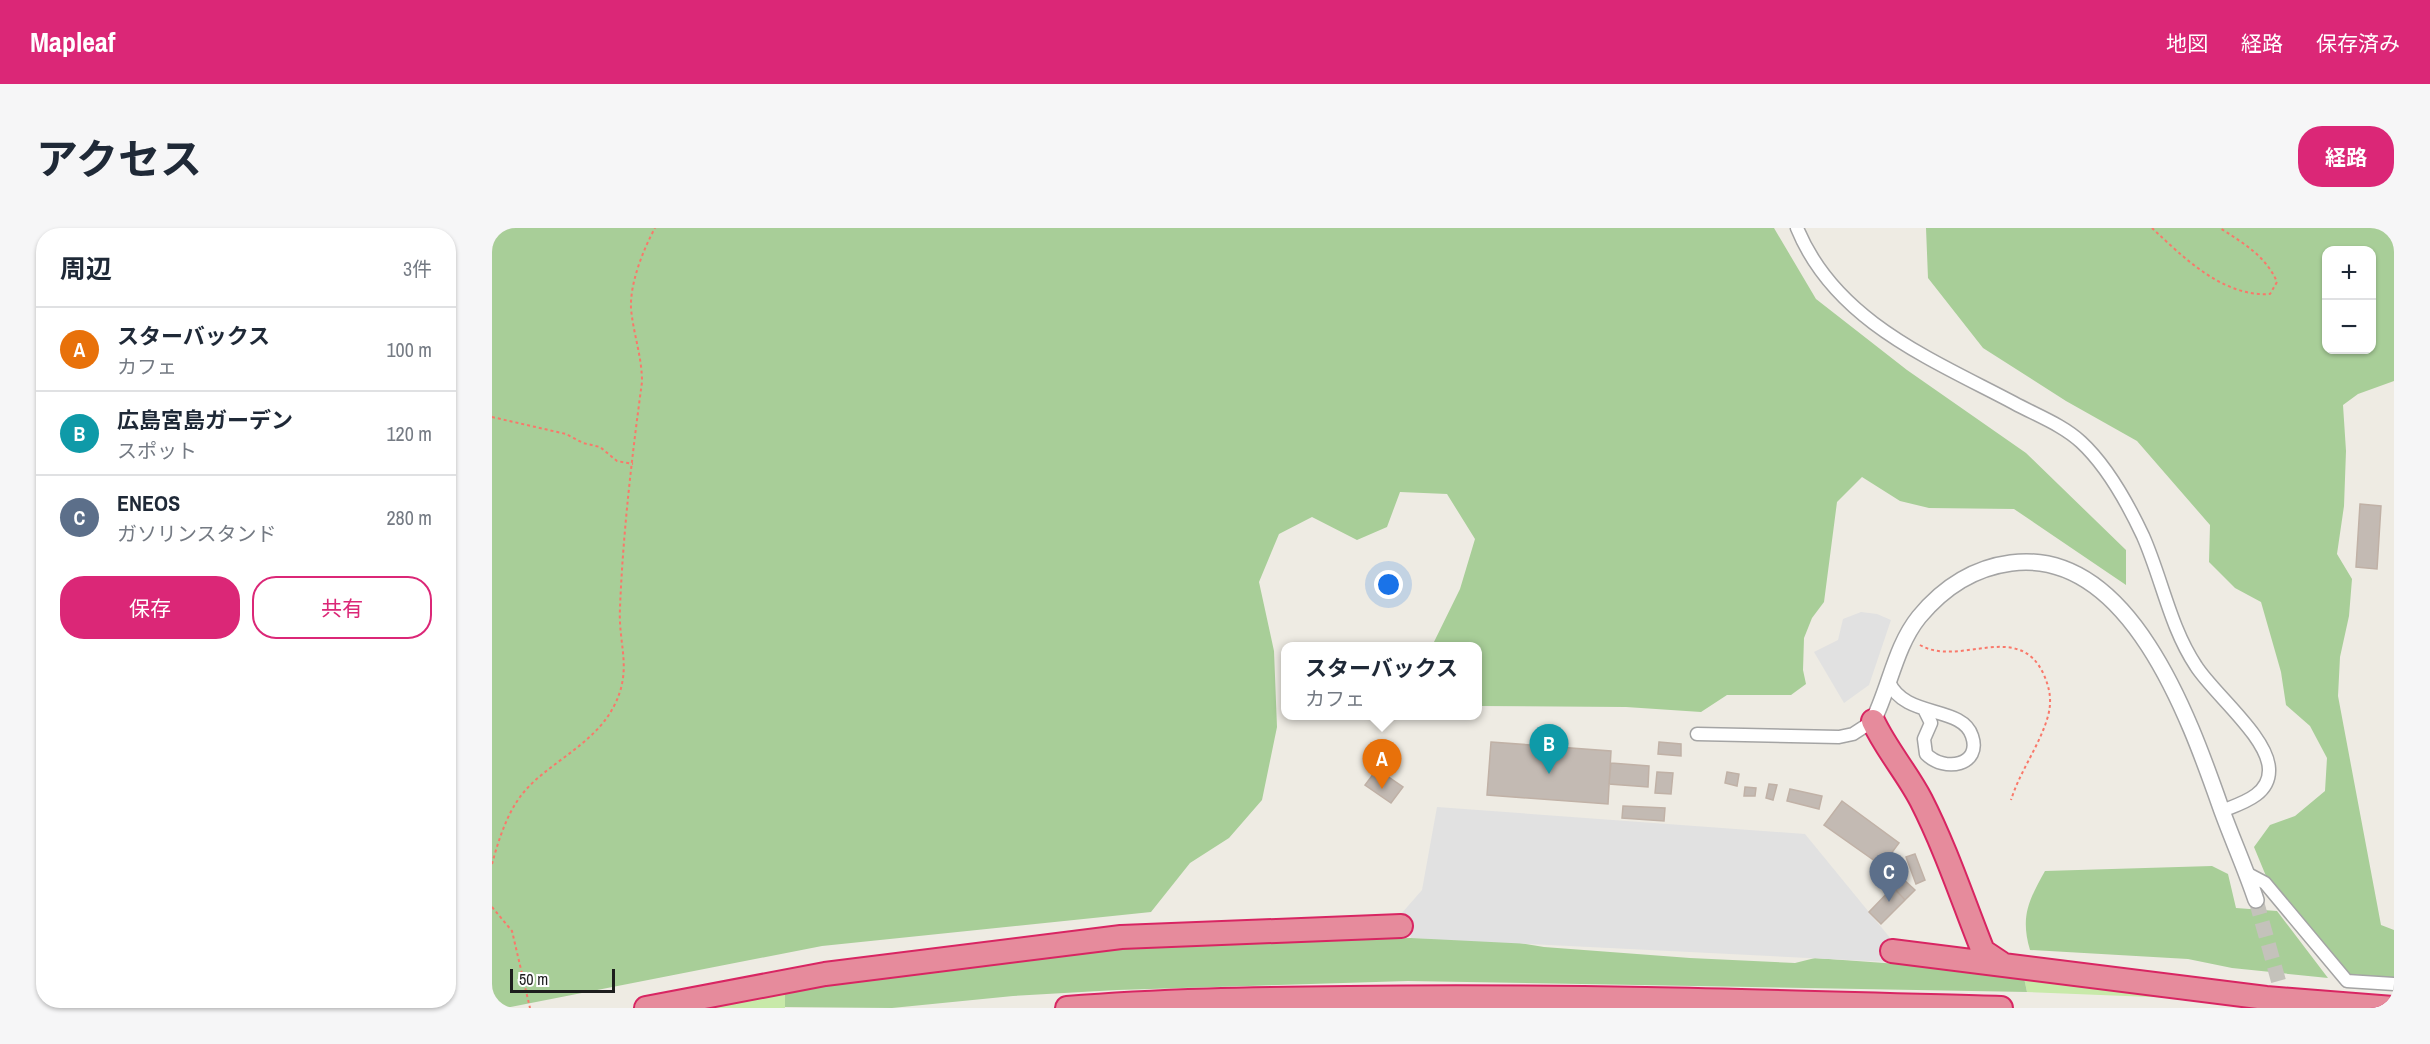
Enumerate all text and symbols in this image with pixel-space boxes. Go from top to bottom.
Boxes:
text: Mapleaf [30,23,115,61]
text: 地図 [2166,29,2208,58]
text: 経路 [2241,29,2283,58]
text: 保存済み [2316,29,2400,58]
button: 経路 [2298,126,2394,187]
text: アクセス [36,131,202,187]
map controls [2322,246,2376,354]
button: + [2322,246,2376,300]
text: 周辺 [60,251,112,286]
text: 3件 [403,255,432,282]
button: − [2322,300,2376,354]
text: スターバックス [117,321,270,351]
text: A [74,336,85,363]
text: 100 m [386,336,432,363]
text: カフェ [117,353,177,380]
text: 広島宮島ガーデン [117,405,293,435]
text: B [74,420,85,447]
text: 120 m [386,420,432,447]
text: スポット [117,437,197,464]
text: ENEOS [117,488,180,518]
text: C [74,504,85,531]
text: 280 m [386,504,432,531]
text: ガソリンスタンド [117,520,277,547]
your location [1374,570,1403,599]
button: 保存 [60,576,240,639]
button: 共有 [252,576,432,639]
popup [1281,642,1482,720]
text: スターバックス [1305,653,1458,683]
text: カフェ [1305,685,1365,712]
pin: B [1530,724,1568,774]
pin: A [1362,740,1402,789]
pin: C [1870,852,1908,902]
scale bar [510,966,615,994]
text: 50 m [519,968,548,990]

